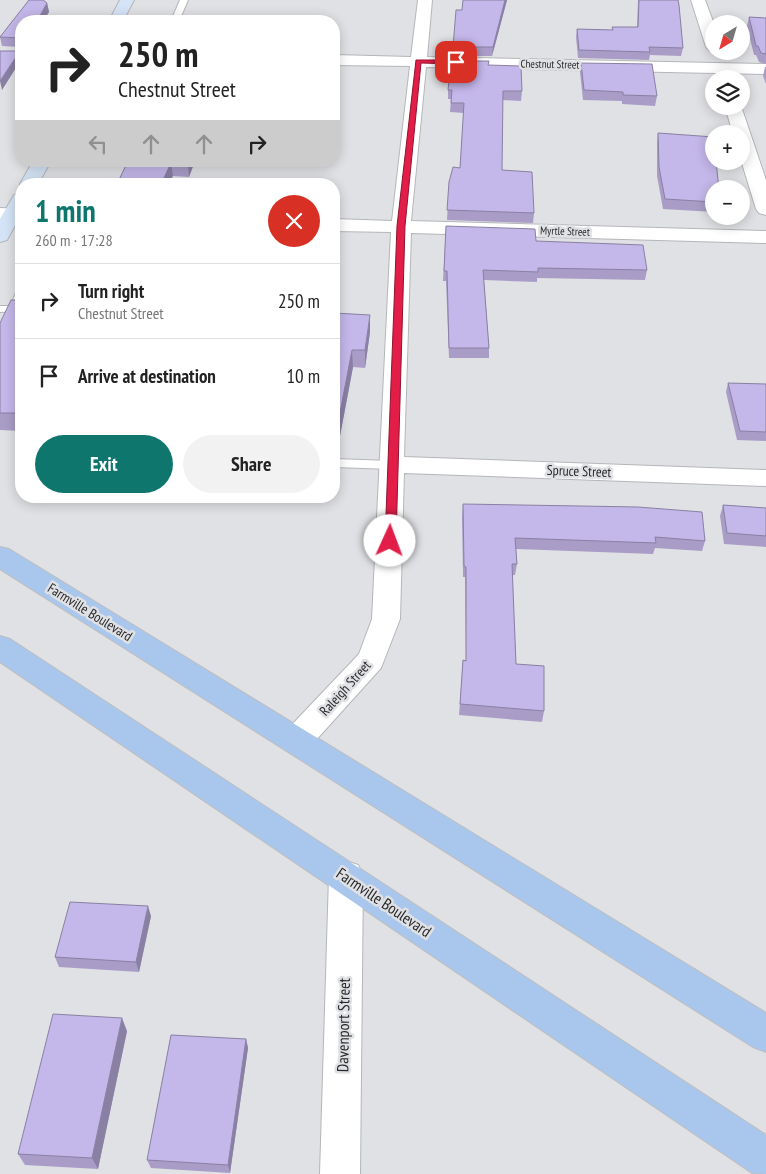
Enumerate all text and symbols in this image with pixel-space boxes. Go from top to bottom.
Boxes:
north arrow [705,15,750,60]
map controls [705,15,750,225]
text: 250 m [118,31,199,77]
icon: right [35,35,100,100]
pin [435,41,477,83]
icon: arrive [442,48,470,76]
street label: Chestnut Street [520,56,580,72]
button: layers [705,70,750,115]
text: Chestnut Street [118,75,236,103]
button: + [705,125,750,170]
icon: left [84,130,112,158]
icon: ahead [137,130,165,158]
icon: ahead [190,130,218,158]
icon: right [243,130,271,158]
button: − [705,180,750,225]
text: 1 min [35,191,96,230]
button: close [268,195,320,247]
street label: Myrtle Street [540,223,590,239]
text: 260 m · 17:28 [35,230,113,250]
text: Turn right [78,279,144,303]
icon: right [35,287,63,315]
text: 250 m [278,289,320,313]
text: Chestnut Street [78,303,164,323]
icon: arrive [35,362,63,390]
text: Arrive at destination [78,364,216,388]
text: 10 m [287,364,320,388]
button: Exit [35,435,173,493]
button: Share [183,435,320,493]
street label: Spruce Street [546,461,612,481]
position arrow [363,514,415,566]
street label: Farmville Boulevard [44,579,136,645]
street label: Raleigh Street [315,656,375,719]
street label: Farmville Boulevard [333,863,435,941]
street label: Davenport Street [332,977,354,1072]

